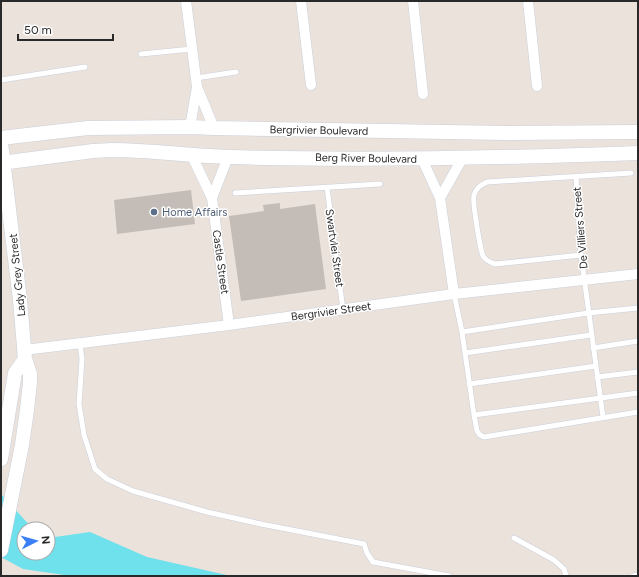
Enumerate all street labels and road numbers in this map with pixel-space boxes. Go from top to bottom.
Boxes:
street label: Bergrivier Boulevard [269,123,368,138]
street label: Berg River Boulevard [315,151,417,166]
street label: De Villiers Street [570,186,591,269]
street label: Swartvlei Street [323,208,346,288]
street label: Castle Street [210,229,231,295]
street label: Lady Grey Street [7,233,28,317]
street label: Bergrivier Street [290,299,372,324]

